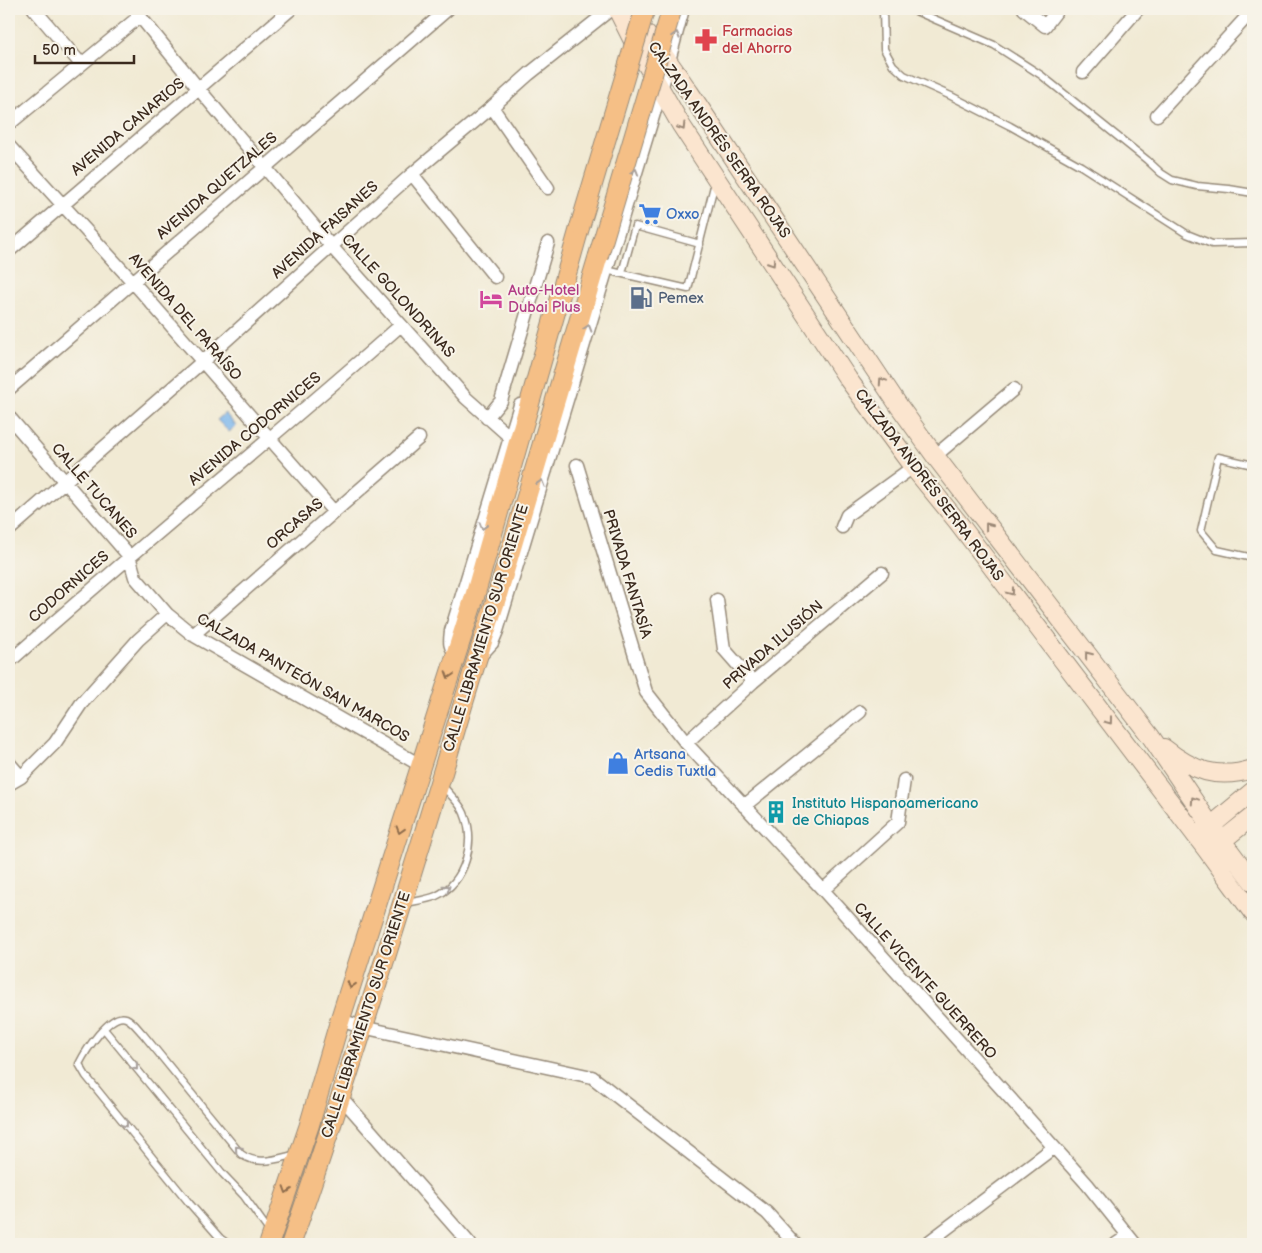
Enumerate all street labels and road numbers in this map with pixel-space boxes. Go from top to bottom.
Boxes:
street label: CALZADA ANDRÉS SERRA ROJAS [644,38,794,242]
street label: AVENIDA CANARIOS [67,74,189,180]
street label: AVENIDA QUETZALES [153,128,281,244]
street label: AVENIDA FAISANES [268,177,382,283]
street label: CALLE GOLONDRINAS [337,230,459,362]
street label: AVENIDA DEL PARAÍSO [124,249,246,385]
street label: AVENIDA CODORNICES [185,368,325,490]
street label: CALZADA ANDRÉS SERRA ROJAS [850,385,1008,585]
street label: CALLE TUCANES [47,439,141,543]
street label: ORCASAS [263,494,327,554]
street label: CALLE LIBRAMIENTO SUR ORIENTE [439,502,533,754]
street label: PRIVADA FANTASÍA [598,507,656,642]
street label: CODORNICES [25,547,113,627]
street label: PRIVADA ILUSIÓN [719,596,827,694]
street label: CALZADA PANTEÓN SAN MARCOS [193,609,413,747]
street label: CALLE LIBRAMIENTO SUR ORIENTE [317,889,415,1141]
street label: CALLE VICENTE GUERRERO [849,899,1001,1063]

